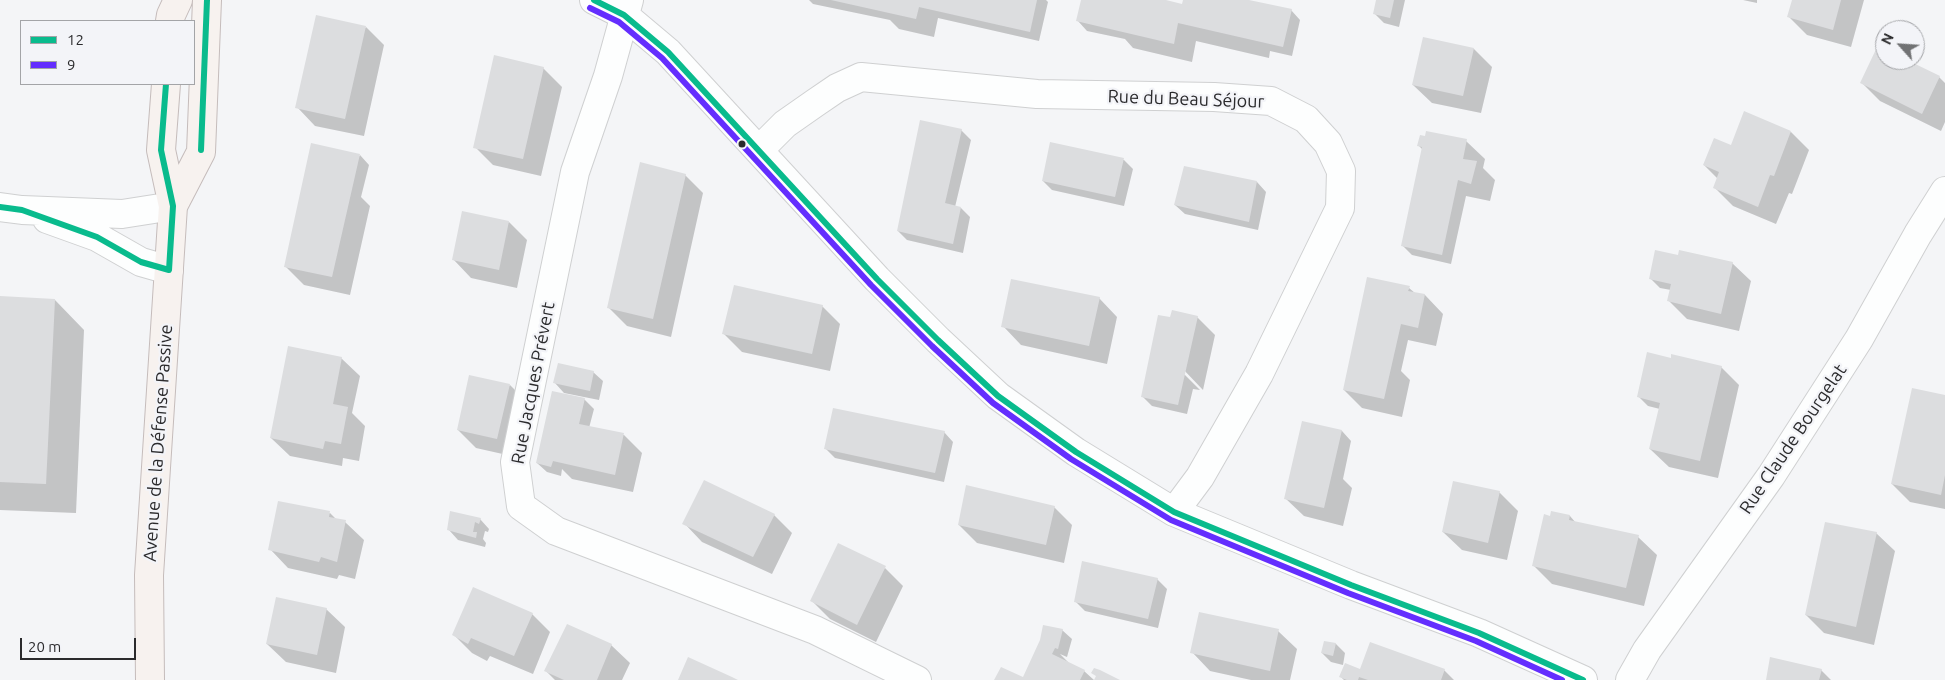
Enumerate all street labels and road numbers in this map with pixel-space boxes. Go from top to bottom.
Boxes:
street label: Rue du Beau Séjour [1107,85,1265,113]
street label: Rue Jacques Prévert [507,300,559,466]
street label: Avenue de la Défense Passive [139,324,177,562]
street label: Rue Claude Bourgelat [1735,360,1851,518]

